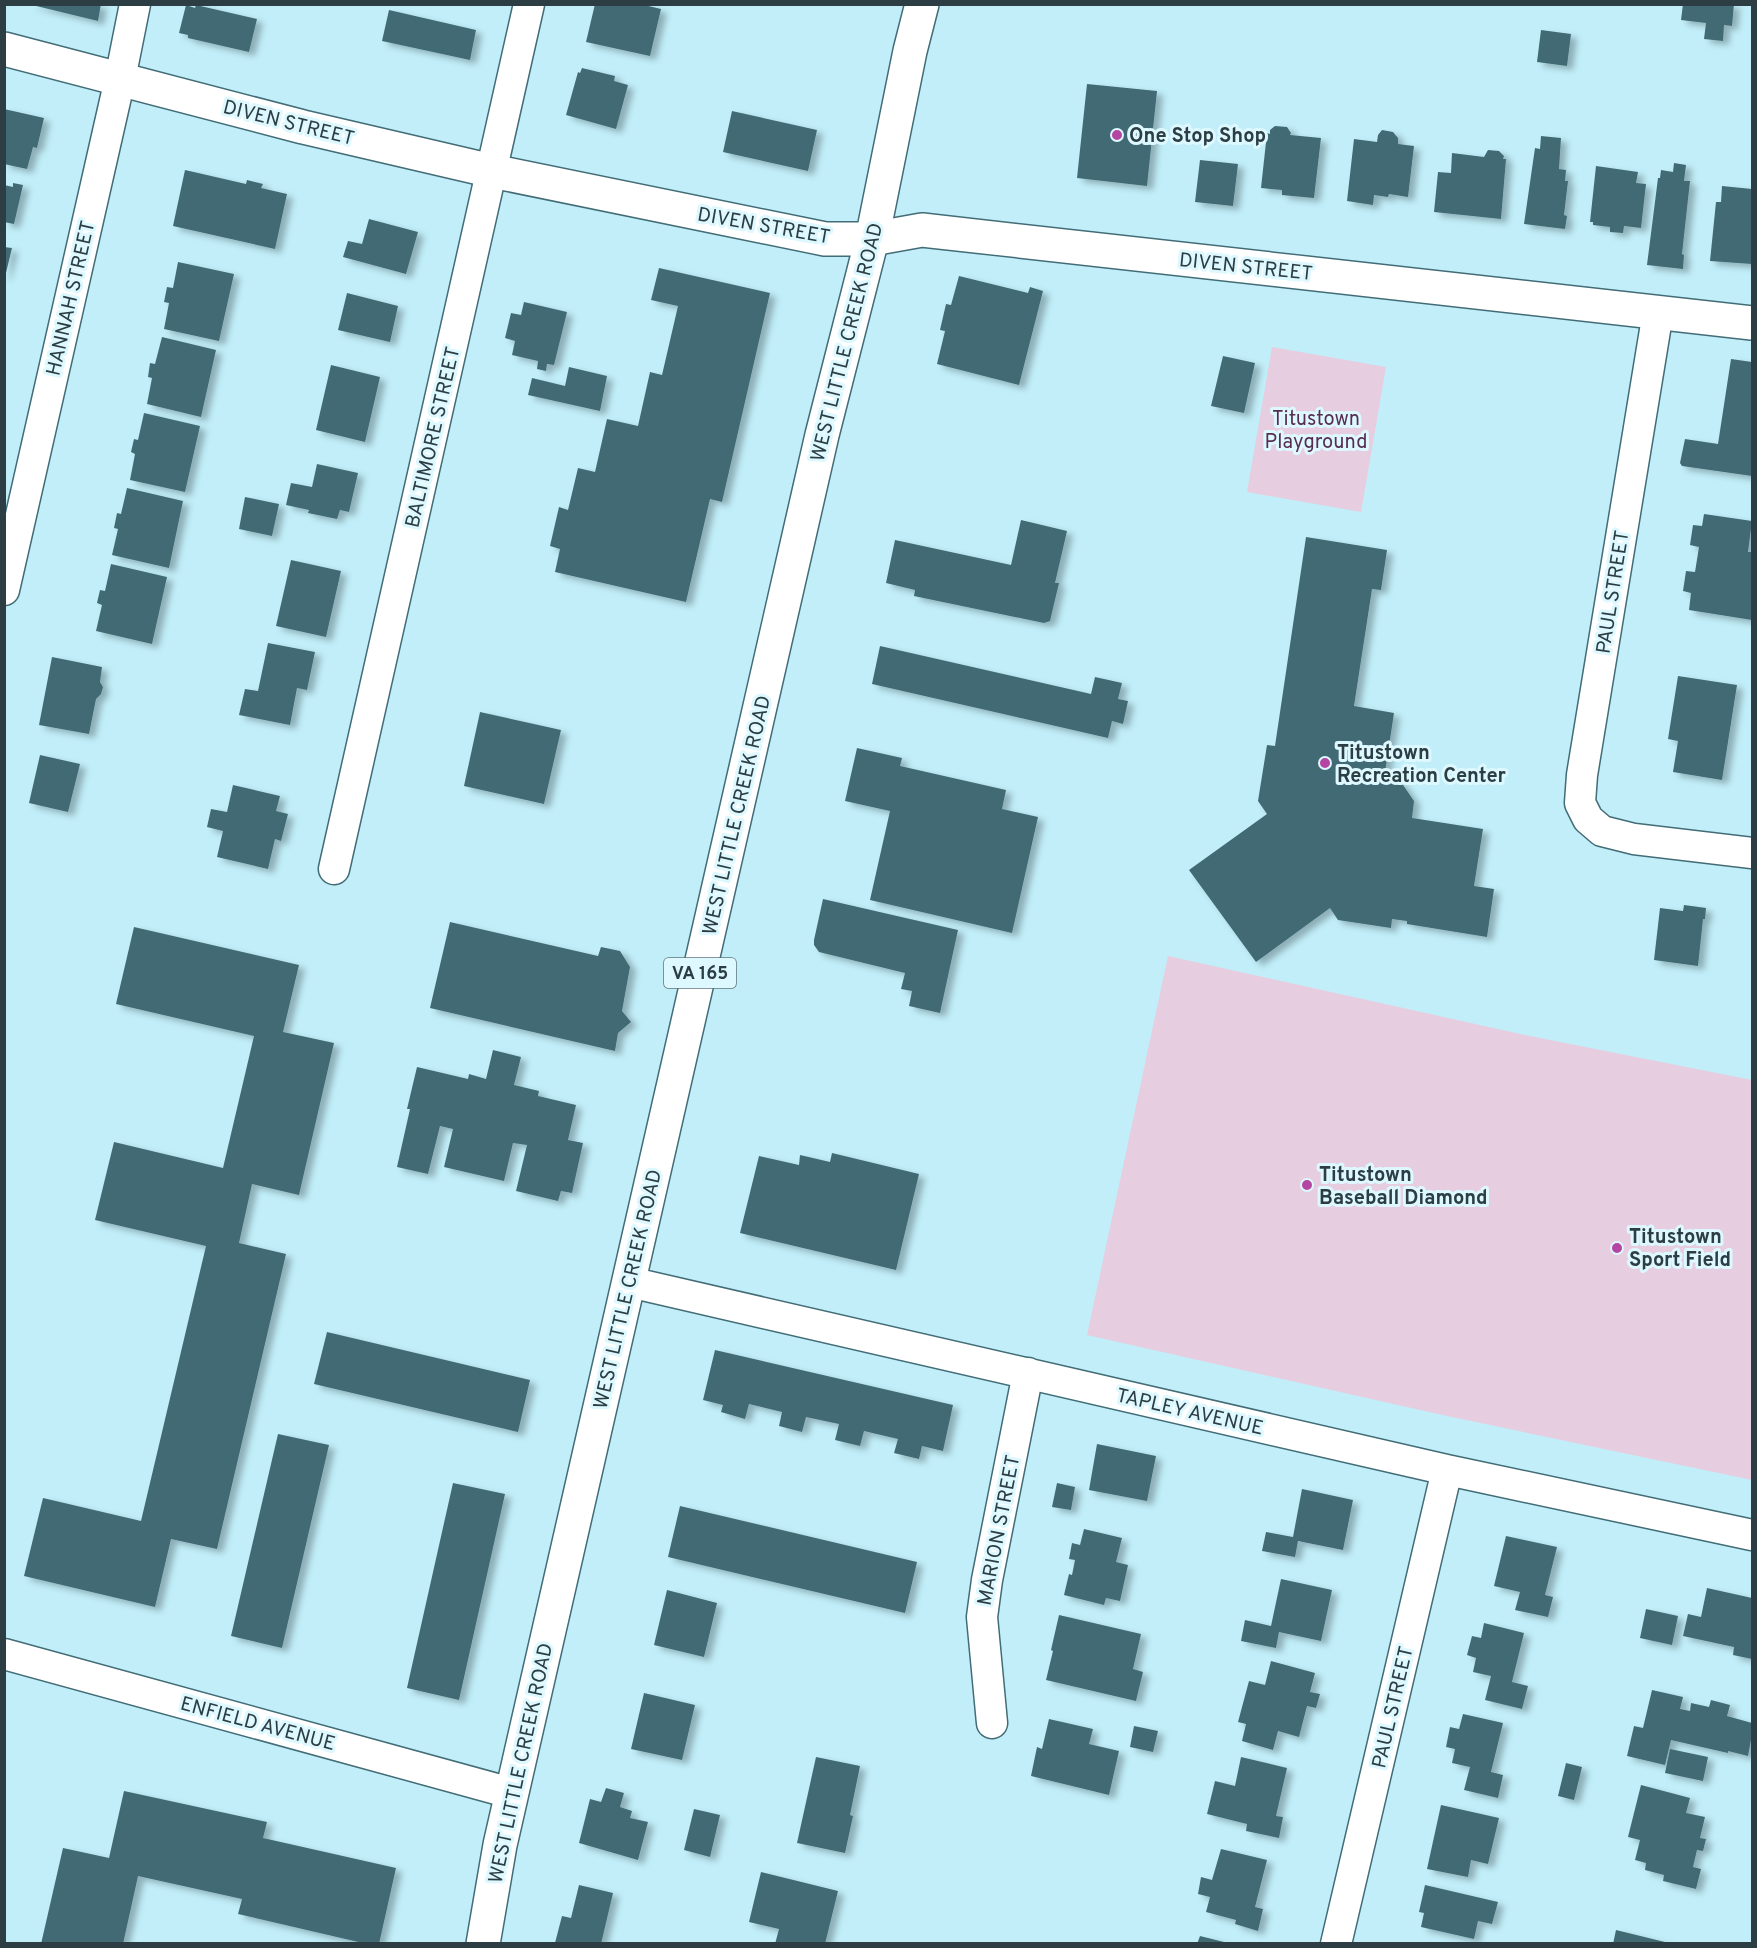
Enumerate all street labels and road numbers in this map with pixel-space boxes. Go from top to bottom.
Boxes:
street label: DIVEN STREET [220,95,357,153]
street label: DIVEN STREET [695,202,832,251]
street label: HANNAH STREET [41,218,102,379]
street label: WEST LITTLE CREEK ROAD [806,220,890,465]
street label: DIVEN STREET [1178,248,1314,288]
street label: BALTIMORE STREET [400,344,467,530]
street label: PAUL STREET [1591,529,1637,656]
street label: WEST LITTLE CREEK ROAD [698,693,778,938]
road number: VA 165 [664,958,736,988]
street label: WEST LITTLE CREEK ROAD [589,1167,669,1412]
street label: TAPLEY AVENUE [1113,1383,1266,1443]
street label: MARION STREET [973,1453,1027,1608]
street label: WEST LITTLE CREEK ROAD [484,1641,560,1886]
street label: PAUL STREET [1367,1644,1421,1771]
street label: ENFIELD AVENUE [177,1692,338,1758]

